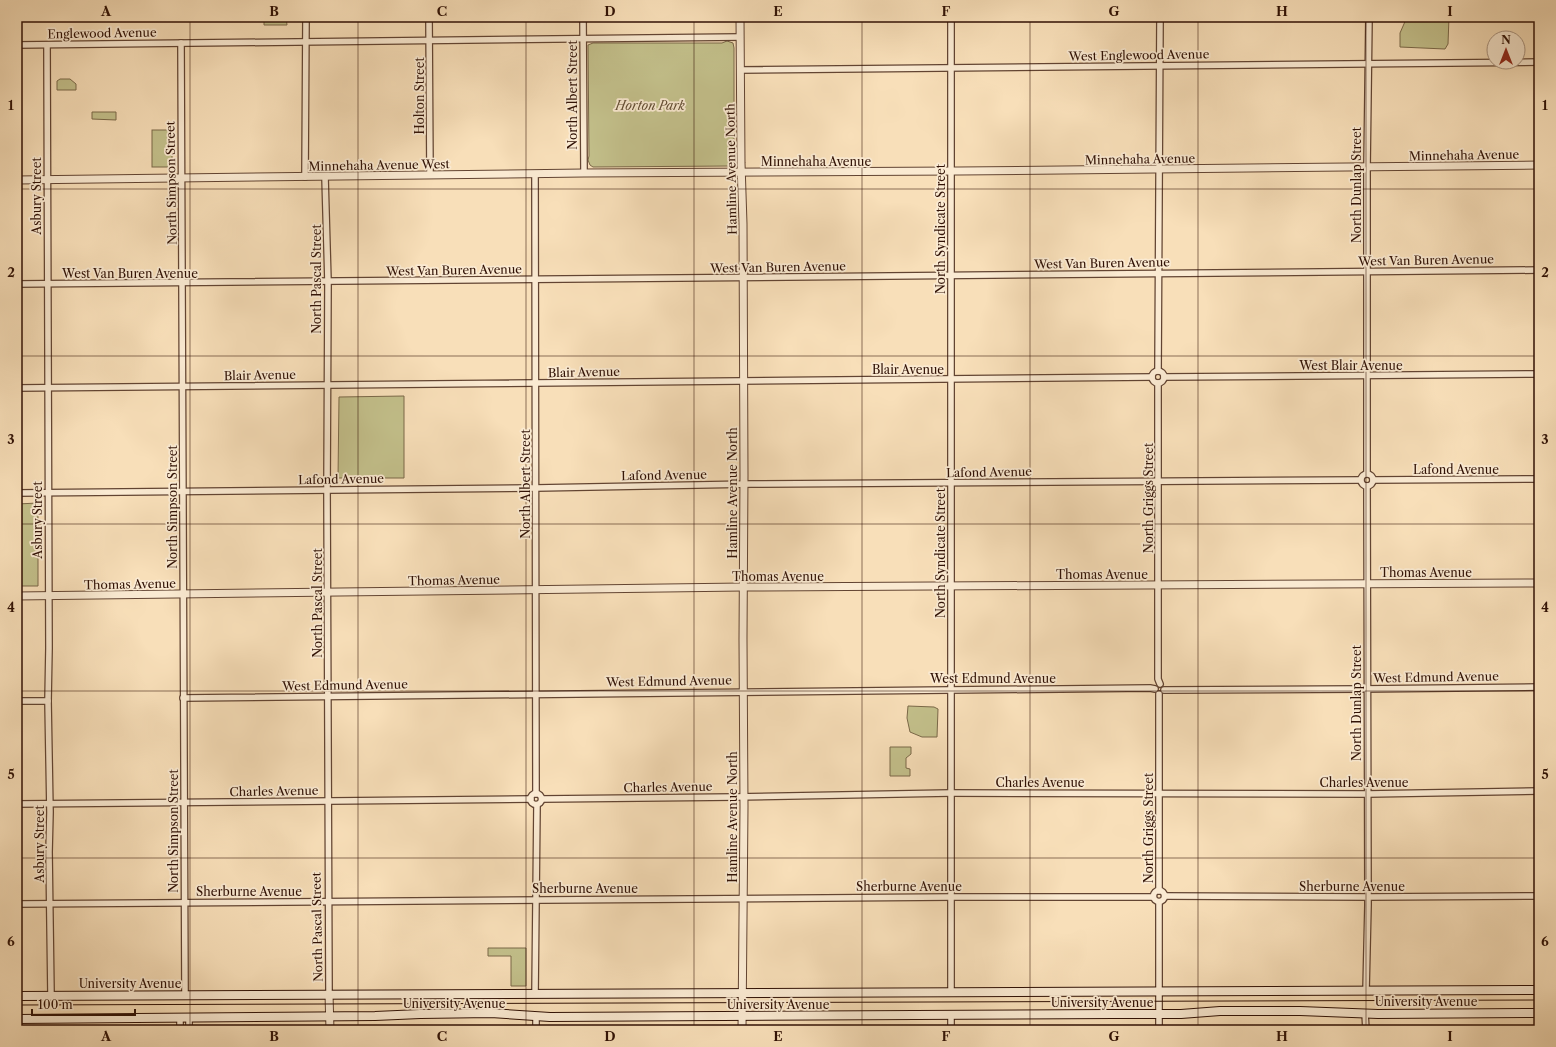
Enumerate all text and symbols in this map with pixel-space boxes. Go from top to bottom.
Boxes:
text: A [100,3,112,19]
text: B [269,3,279,19]
text: C [437,3,447,19]
text: D [604,3,616,19]
text: E [773,3,783,19]
text: F [942,3,951,19]
text: G [1108,3,1120,19]
text: H [1276,3,1288,19]
text: I [1447,3,1453,19]
street label: Englewood Avenue [47,25,157,41]
north arrow [1486,30,1526,70]
text: N [1501,33,1511,47]
street label: North Albert Street [565,40,580,150]
street label: West Englewood Avenue [1068,46,1210,64]
street label: Holton Street [412,57,427,135]
text: 1 [8,97,14,113]
text: 1 [1542,97,1548,113]
park label: Horton Park [614,98,685,113]
street label: Hamline Avenue North [722,103,740,235]
street label: North Simpson Street [162,120,180,245]
street label: North Dunlap Street [1349,126,1364,243]
street label: Minnehaha Avenue [1409,147,1520,163]
street label: Minnehaha Avenue [1085,151,1196,167]
street label: Minnehaha Avenue [761,154,871,169]
street label: Minnehaha Avenue West [308,156,451,174]
street label: Asbury Street [29,157,44,236]
street label: North Syndicate Street [933,163,948,294]
street label: North Pascal Street [309,223,324,334]
street label: West Van Buren Avenue [1357,251,1494,269]
street label: West Van Buren Avenue [1033,254,1170,272]
street label: West Van Buren Avenue [709,258,846,276]
street label: West Van Buren Avenue [385,261,522,279]
text: 2 [7,264,15,280]
text: 2 [1541,264,1549,280]
street label: West Van Buren Avenue [61,266,198,281]
street label: West Blair Avenue [1298,358,1403,373]
street label: Blair Avenue [872,362,944,377]
street label: Blair Avenue [548,364,620,380]
street label: Blair Avenue [224,367,296,383]
street label: Hamline Avenue North [725,427,740,559]
street label: North Albert Street [518,429,533,539]
text: 3 [7,431,15,447]
text: 3 [1541,431,1549,447]
street label: North Griggs Street [1141,442,1156,553]
street label: North Simpson Street [165,444,180,569]
street label: Lafond Avenue [1413,462,1499,477]
street label: Lafond Avenue [946,464,1032,480]
street label: Lafond Avenue [621,467,707,483]
street label: Lafond Avenue [298,471,384,487]
street label: Asbury Street [30,481,45,560]
street label: North Syndicate Street [933,487,948,618]
street label: North Pascal Street [310,547,325,658]
street label: Thomas Avenue [1380,565,1472,580]
street label: Thomas Avenue [1056,567,1148,582]
street label: Thomas Avenue [732,569,824,584]
street label: Thomas Avenue [408,572,500,588]
street label: Thomas Avenue [84,576,176,592]
text: 4 [7,599,15,615]
text: 4 [1541,599,1549,615]
street label: North Dunlap Street [1349,644,1364,761]
street label: West Edmund Avenue [1372,668,1499,686]
street label: West Edmund Avenue [929,671,1056,686]
street label: West Edmund Avenue [605,672,732,690]
street label: West Edmund Avenue [281,676,408,694]
street label: Hamline Avenue North [725,751,740,883]
text: 5 [7,766,15,782]
text: 5 [1541,766,1549,782]
street label: North Simpson Street [166,768,181,893]
street label: North Griggs Street [1141,772,1156,883]
street label: Charles Avenue [995,775,1085,790]
street label: Charles Avenue [1319,775,1409,790]
street label: Charles Avenue [623,779,713,795]
street label: Charles Avenue [229,783,319,799]
street label: Asbury Street [32,805,47,884]
street label: North Pascal Street [309,871,325,982]
street label: Sherburne Avenue [856,879,962,894]
street label: Sherburne Avenue [1299,879,1405,894]
street label: Sherburne Avenue [532,881,638,896]
street label: Sherburne Avenue [196,884,302,899]
text: 6 [7,933,15,949]
text: 6 [1541,933,1549,949]
street label: University Avenue [79,976,182,991]
scale bar [32,991,135,1017]
street label: University Avenue [1375,994,1478,1009]
street label: University Avenue [1051,995,1154,1010]
street label: University Avenue [403,996,506,1011]
text: 100 m [38,997,73,1012]
street label: University Avenue [727,997,830,1012]
text: A [100,1028,112,1044]
text: B [269,1028,279,1044]
text: C [437,1028,447,1044]
text: D [604,1028,616,1044]
text: E [773,1028,783,1044]
text: F [942,1028,951,1044]
text: G [1108,1028,1120,1044]
text: H [1276,1028,1288,1044]
text: I [1447,1028,1453,1044]

